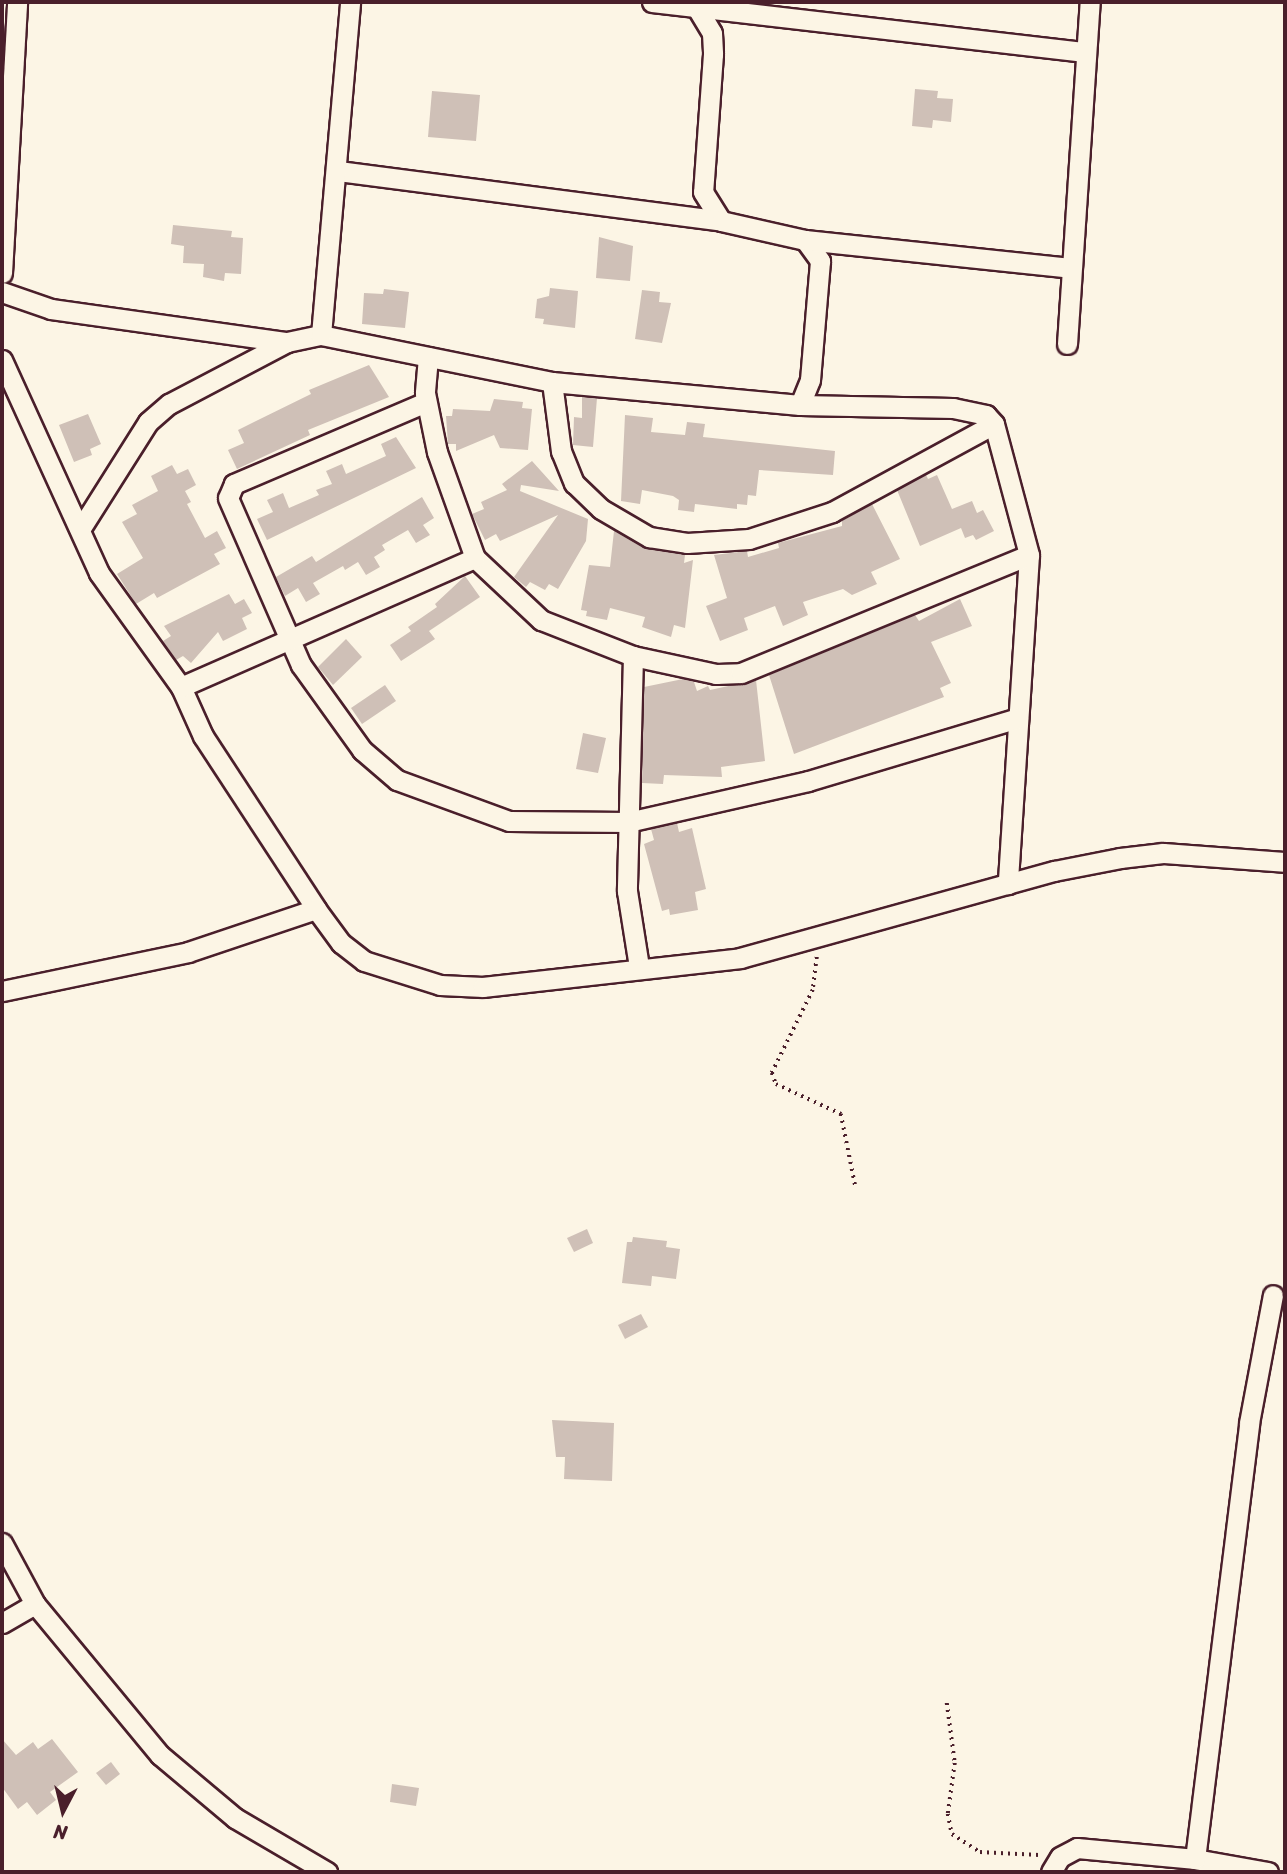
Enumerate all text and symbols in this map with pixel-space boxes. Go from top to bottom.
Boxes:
north arrow [28,1776,98,1846]
text: N [52,1815,69,1850]

